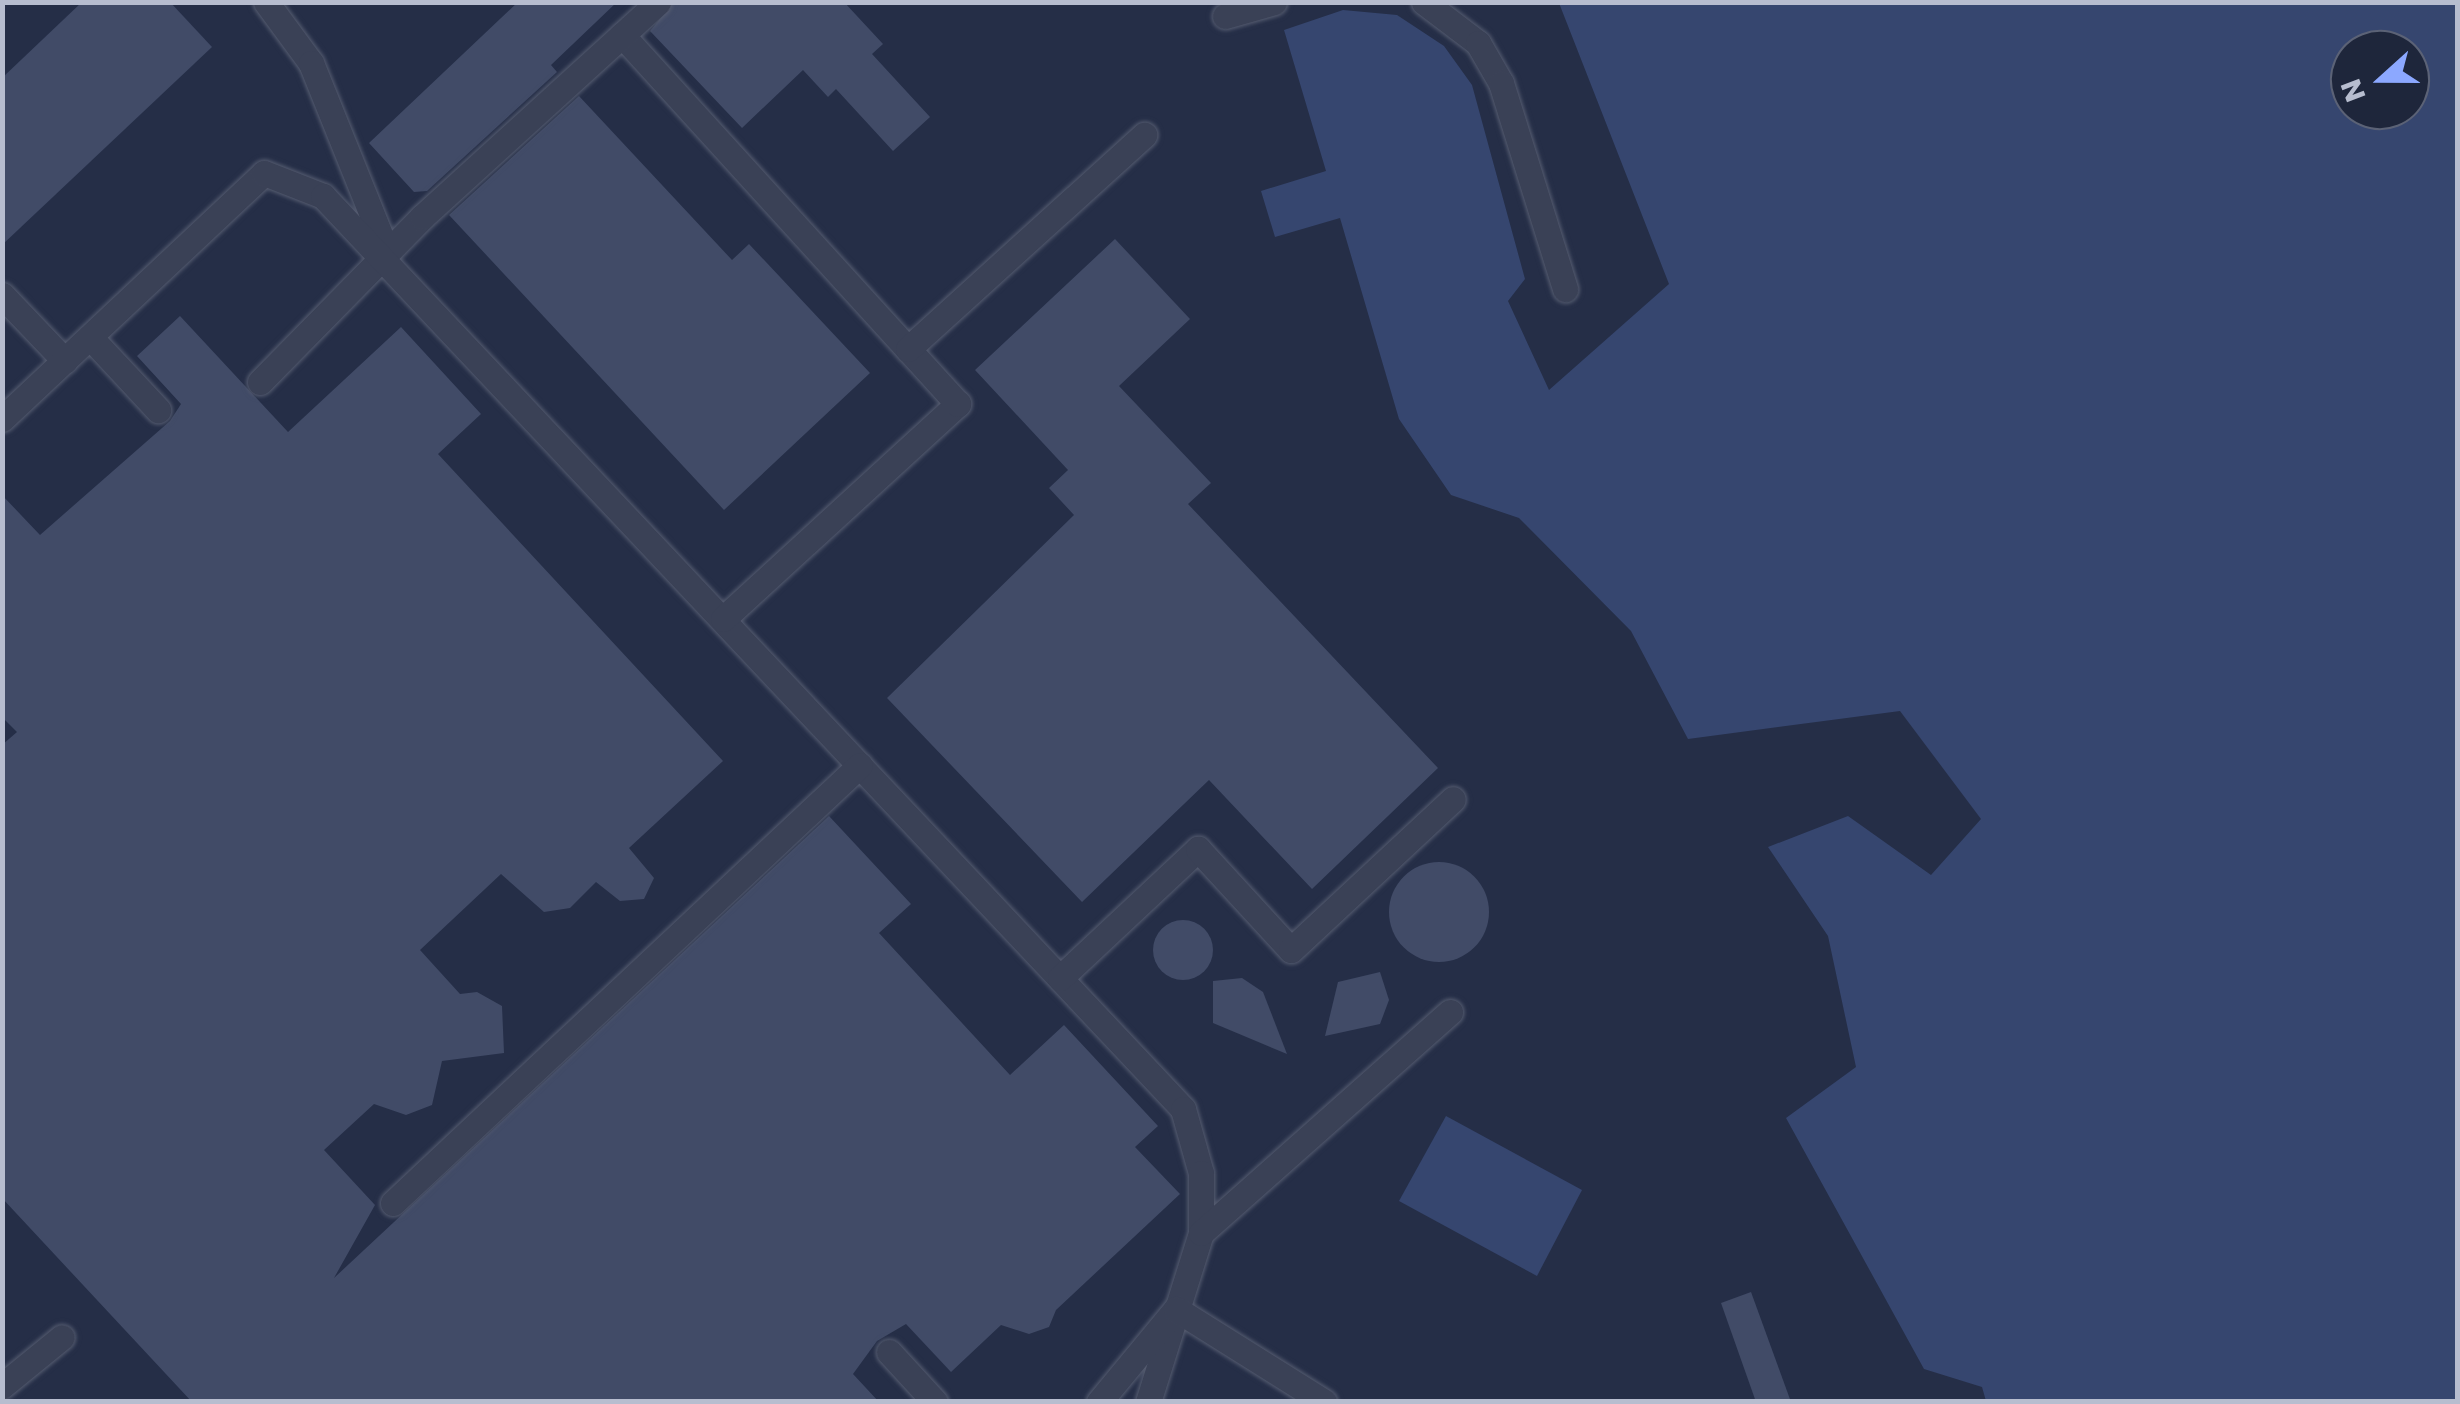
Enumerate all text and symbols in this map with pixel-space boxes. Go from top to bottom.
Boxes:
north arrow [2330,30,2430,130]
text: N [2331,73,2375,107]

